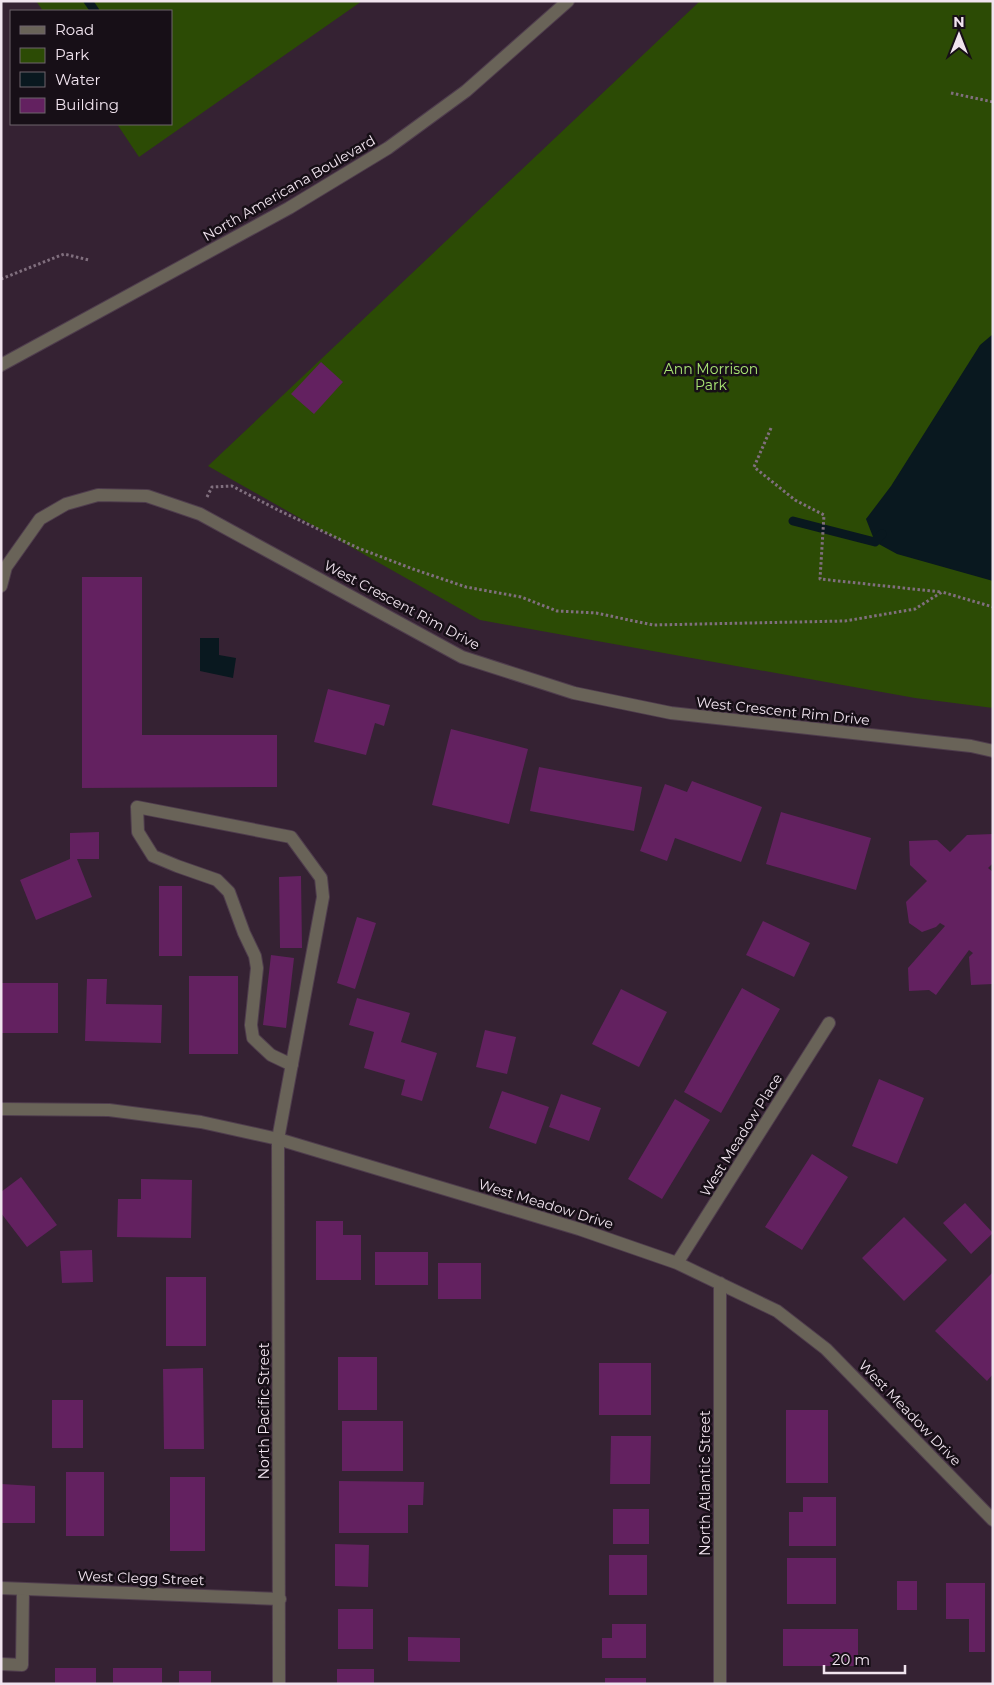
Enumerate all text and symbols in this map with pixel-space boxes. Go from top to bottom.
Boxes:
legend [10,10,172,125]
north arrow [934,10,984,60]
text: N [953,13,965,31]
text: Road [55,20,94,39]
text: Park [55,45,89,64]
text: Water [55,70,101,89]
text: Building [55,95,119,114]
street label: North Americana Boulevard [200,131,378,245]
park label: Ann Morrison Park [664,360,758,394]
street label: West Crescent Rim Drive [321,556,483,654]
street label: West Crescent Rim Drive [695,693,871,729]
street label: West Meadow Place [696,1070,786,1200]
street label: West Meadow Drive [476,1175,616,1233]
street label: North Pacific Street [255,1342,273,1479]
street label: West Meadow Drive [855,1356,965,1470]
street label: North Atlantic Street [696,1410,714,1556]
street label: West Clegg Street [77,1567,205,1589]
scale bar [824,1642,905,1674]
text: 20 m [832,1650,870,1669]

